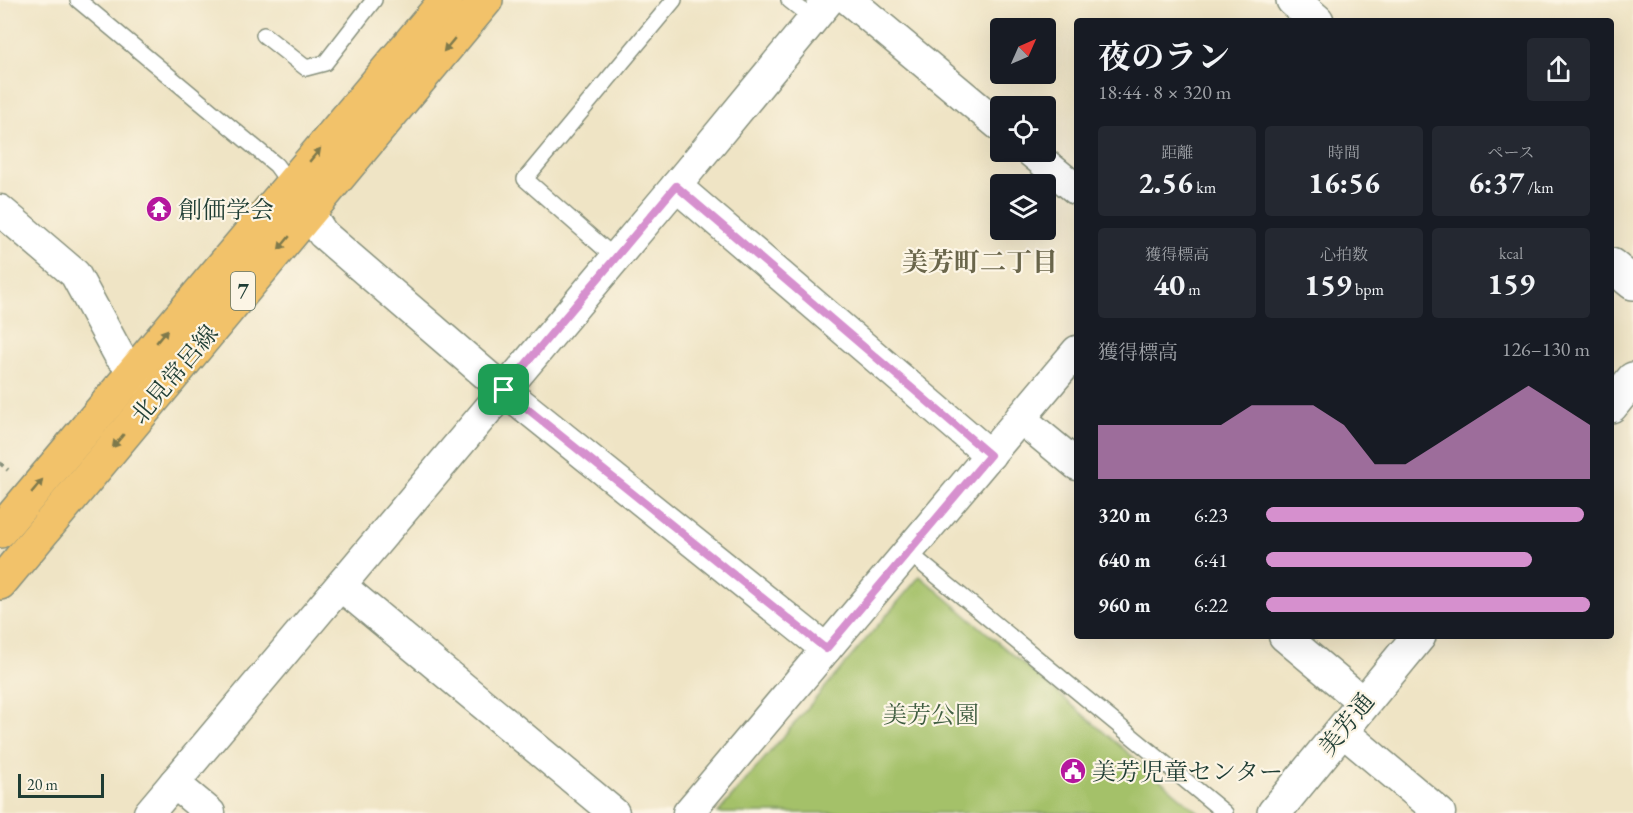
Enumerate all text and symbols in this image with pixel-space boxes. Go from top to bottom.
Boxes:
north arrow [990,18,1056,84]
map controls [990,18,1056,240]
text: 夜のラン [1098,35,1230,78]
one-way arrow [443,37,456,52]
button: share [1527,38,1590,101]
text: 18:44 · 8 × 320 m [1098,79,1231,105]
button: locate [990,96,1056,162]
text: 距離 [1161,142,1193,163]
text: 時間 [1328,142,1360,163]
text: ペース [1487,142,1535,163]
one-way arrow [308,147,321,163]
text: 2.56 [1138,163,1193,202]
text: 16:56 [1308,163,1380,202]
text: 6:37 [1468,163,1524,202]
button: layers [990,174,1056,240]
text: km [1193,177,1216,198]
text: /km [1524,177,1554,198]
temple icon: 創価学会 [144,194,174,224]
place label: 創価学会 [178,194,274,225]
one-way arrow [277,235,290,251]
text: kcal [1499,243,1523,264]
text: 獲得標高 [1145,244,1209,265]
text: 心拍数 [1320,244,1368,265]
district label: 美芳町二丁目 [902,245,1058,279]
text: 159 [1487,264,1535,303]
text: 40 [1153,265,1185,304]
text: 159 [1304,265,1352,304]
road number: 7 [231,272,255,310]
text: m [1185,279,1201,300]
text: bpm [1352,279,1384,300]
street label: 北見常呂線 [124,318,224,430]
one-way arrow [155,329,168,344]
text: 126–130 m [1502,336,1590,362]
text: 獲得標高 [1098,339,1178,365]
pin [478,364,529,415]
icon: arrive [487,373,520,406]
one-way arrow [112,433,125,448]
one-way arrow [31,478,44,494]
text: 320 m [1098,502,1151,528]
text: 6:23 [1194,502,1228,528]
text: 640 m [1098,547,1151,573]
text: 6:41 [1194,547,1228,573]
text: 960 m [1098,592,1151,618]
text: 6:22 [1194,592,1228,618]
street label: 美芳通 [1311,686,1381,762]
park label: 美芳公園 [883,699,979,730]
public building icon: 美芳児童センター [1058,756,1088,786]
place label: 美芳児童センター [1092,756,1283,787]
scale bar [18,771,104,798]
text: 20 m [27,774,58,795]

